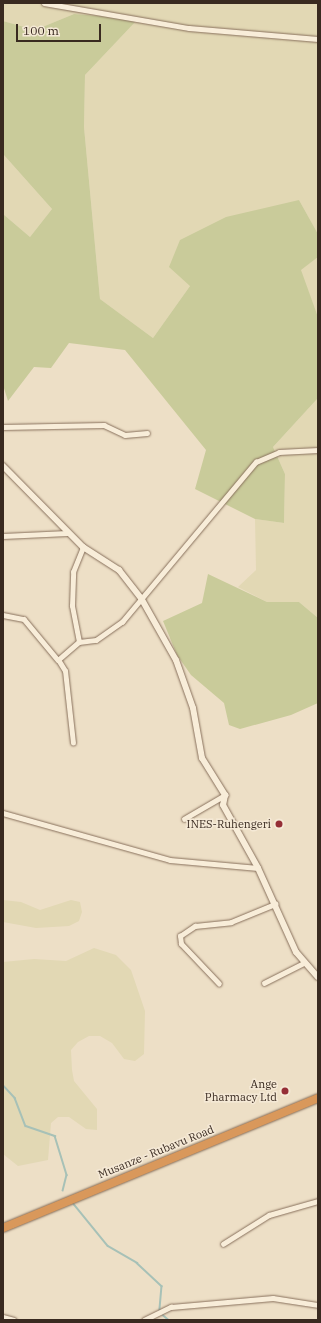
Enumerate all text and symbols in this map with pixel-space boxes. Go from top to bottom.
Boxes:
scale bar [18,16,103,42]
text: 100 m [23,23,59,38]
place label: INES-Ruhengeri [187,817,271,831]
marker: INES-Ruhengeri [274,819,284,829]
place label: Ange Pharmacy Ltd [205,1078,277,1104]
marker: Ange Pharmacy Ltd [280,1086,290,1096]
street label: Musanze - Rubavu Road [96,1123,216,1181]

